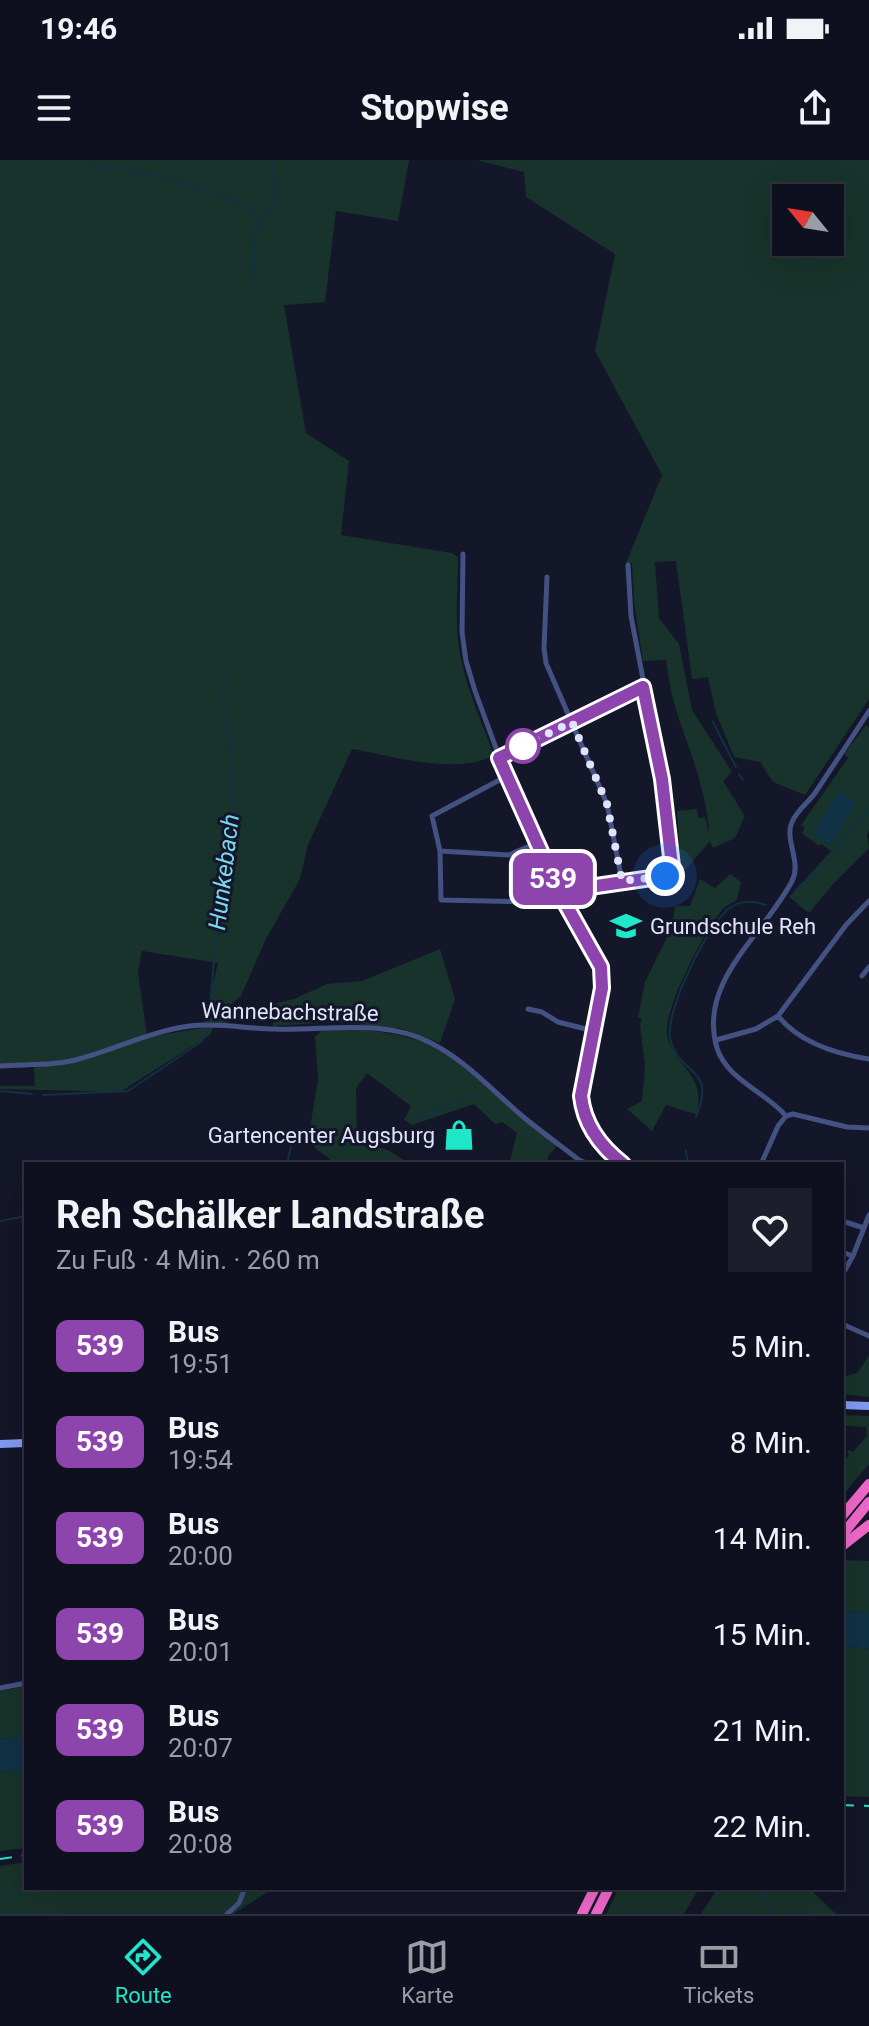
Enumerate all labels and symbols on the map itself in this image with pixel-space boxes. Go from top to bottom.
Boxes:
north arrow [772,184,844,256]
unlabelled marker [506,729,540,763]
water label: Hunkebach [203,812,245,932]
line badge: 539 [507,853,599,905]
your location [645,856,685,896]
school or university icon: Grundschule Reh [609,909,643,943]
place label: Grundschule Reh [650,914,816,939]
street label: Wannebachstraße [201,998,379,1026]
shop icon: Gartencenter Augsburg [442,1118,476,1152]
place label: Gartencenter Augsburg [208,1123,435,1148]

